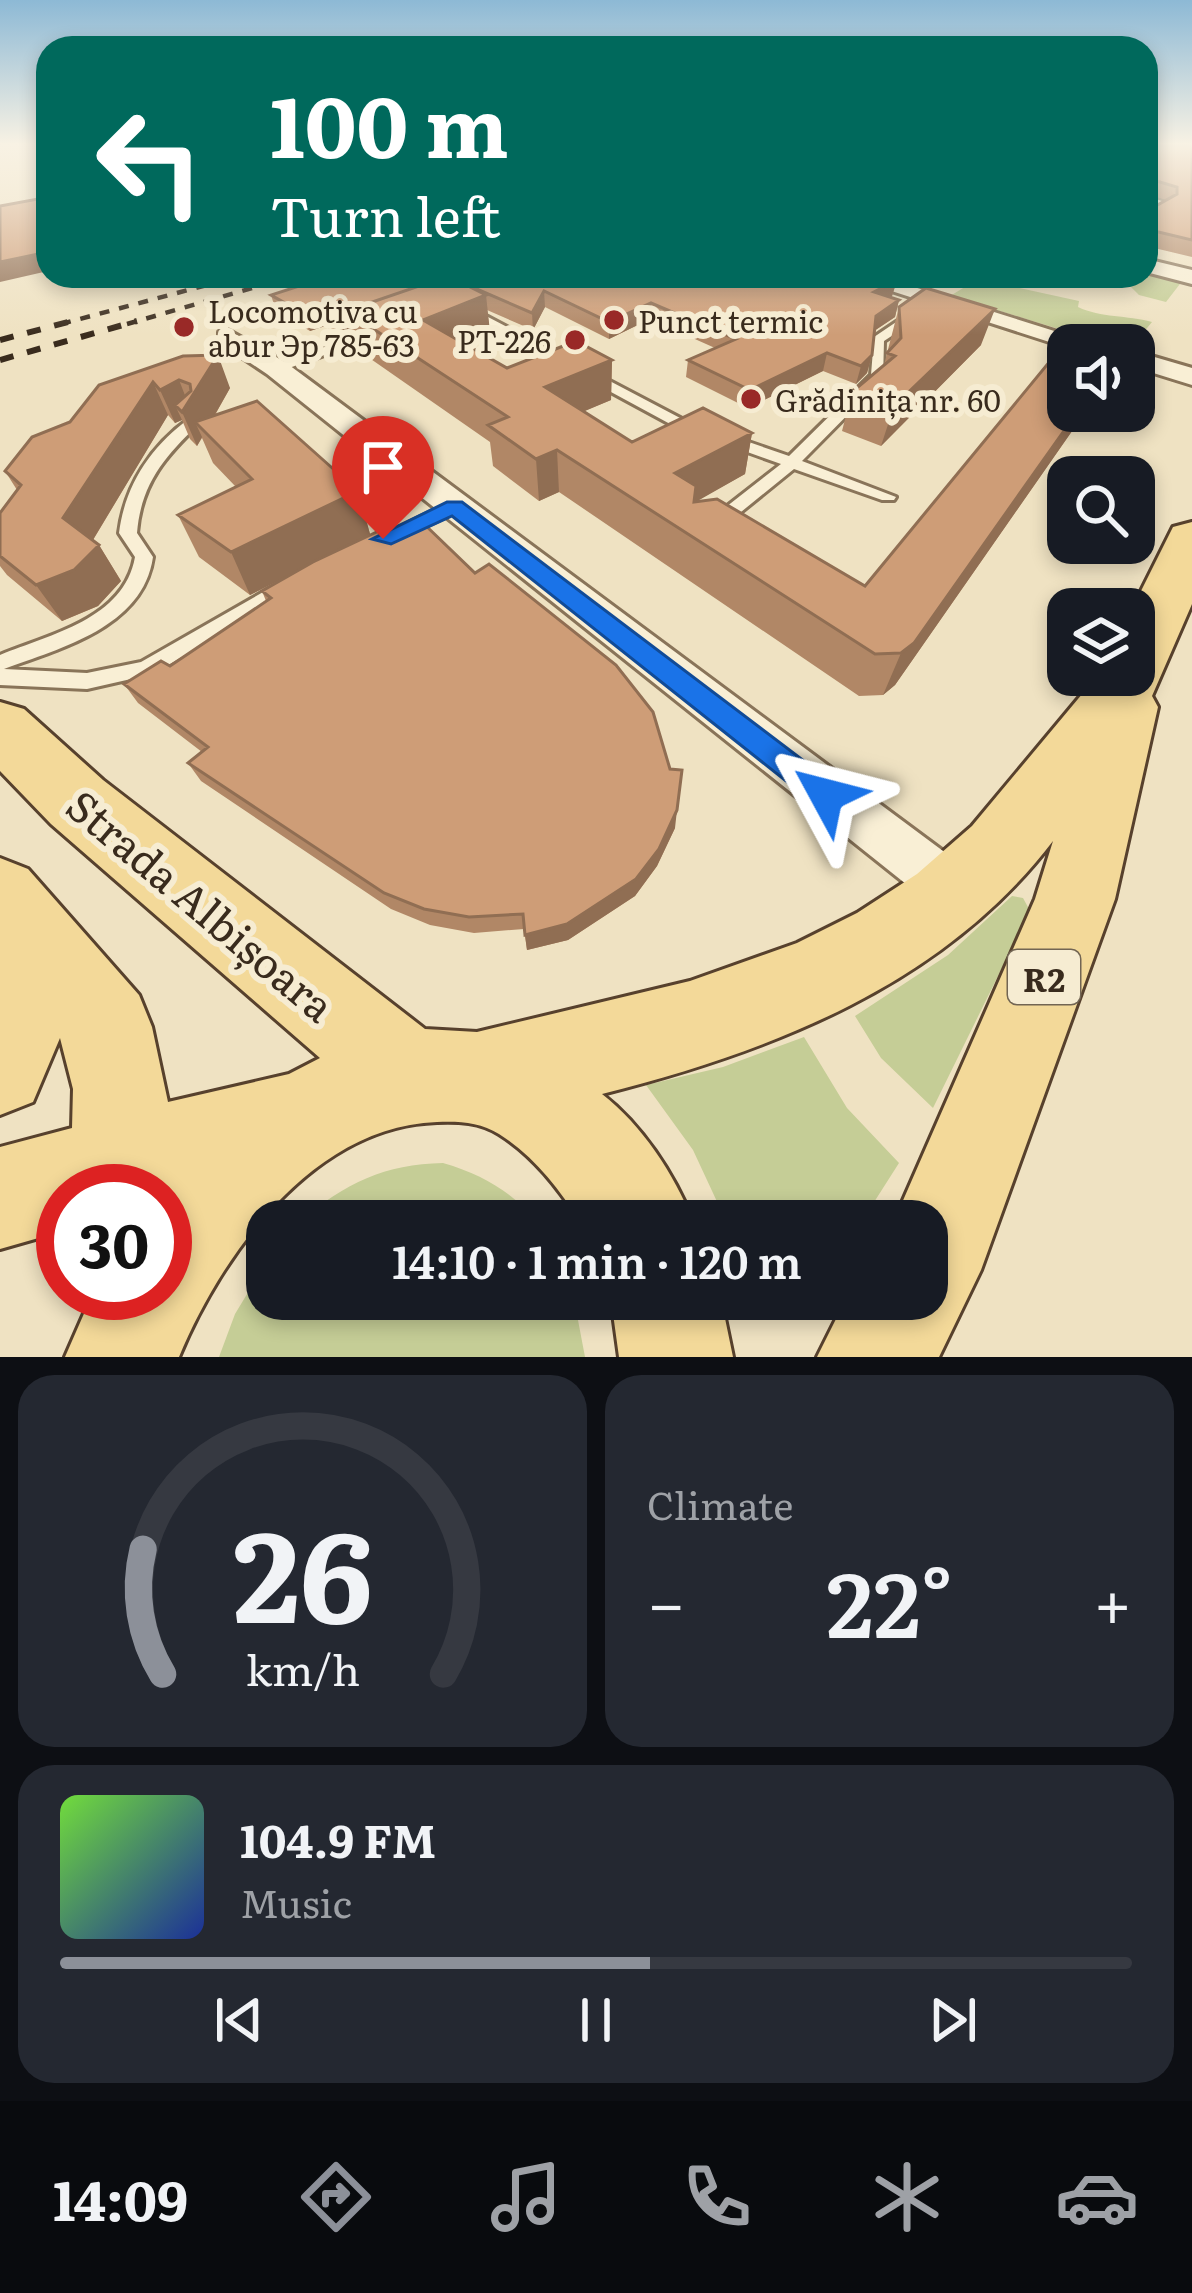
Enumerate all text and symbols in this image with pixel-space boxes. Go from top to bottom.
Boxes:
text: 100 m [270,59,509,184]
icon: left [72,84,228,240]
text: Turn left [270,173,501,254]
place label: Locomotiva cu abur Эр 785-63 [208,288,418,366]
place label: Punct termic [638,298,823,342]
marker: Punct termic [601,307,627,333]
marker: Locomotiva cu abur Эр 785-63 [171,314,197,340]
place label: PT-226 [457,318,551,362]
map controls [1047,324,1155,696]
button: sound [1047,324,1155,432]
marker: PT-226 [562,327,588,353]
place label: Grădinița nr. 60 [775,377,1001,421]
marker: Grădinița nr. 60 [738,386,764,412]
pin [332,416,434,539]
icon: arrive [350,434,416,500]
button: search [1047,456,1155,564]
button: layers [1047,588,1155,696]
position arrow [763,732,889,858]
street label: Strada Albișoara [55,773,350,1035]
road number: R2 [1008,950,1080,1004]
speed limit sign: 30 [36,1164,192,1320]
text: 14:10 · 1 min · 120 m [392,1226,802,1293]
text: Climate [647,1474,793,1532]
text: 26 [233,1476,372,1661]
text: 22° [826,1532,953,1666]
text: − [647,1550,685,1648]
text: + [1094,1550,1132,1648]
text: km/h [245,1636,360,1699]
text: 104.9 FM [240,1805,436,1872]
text: Music [240,1872,352,1930]
icon: previous [206,1987,272,2053]
icon: pause [563,1987,629,2053]
icon: next [920,1987,986,2053]
icon: directions [294,2155,378,2239]
icon: music [484,2155,568,2239]
icon: phone [675,2155,759,2239]
icon: climate [865,2155,949,2239]
icon: car [1055,2155,1139,2239]
text: 14:09 [53,2157,188,2238]

